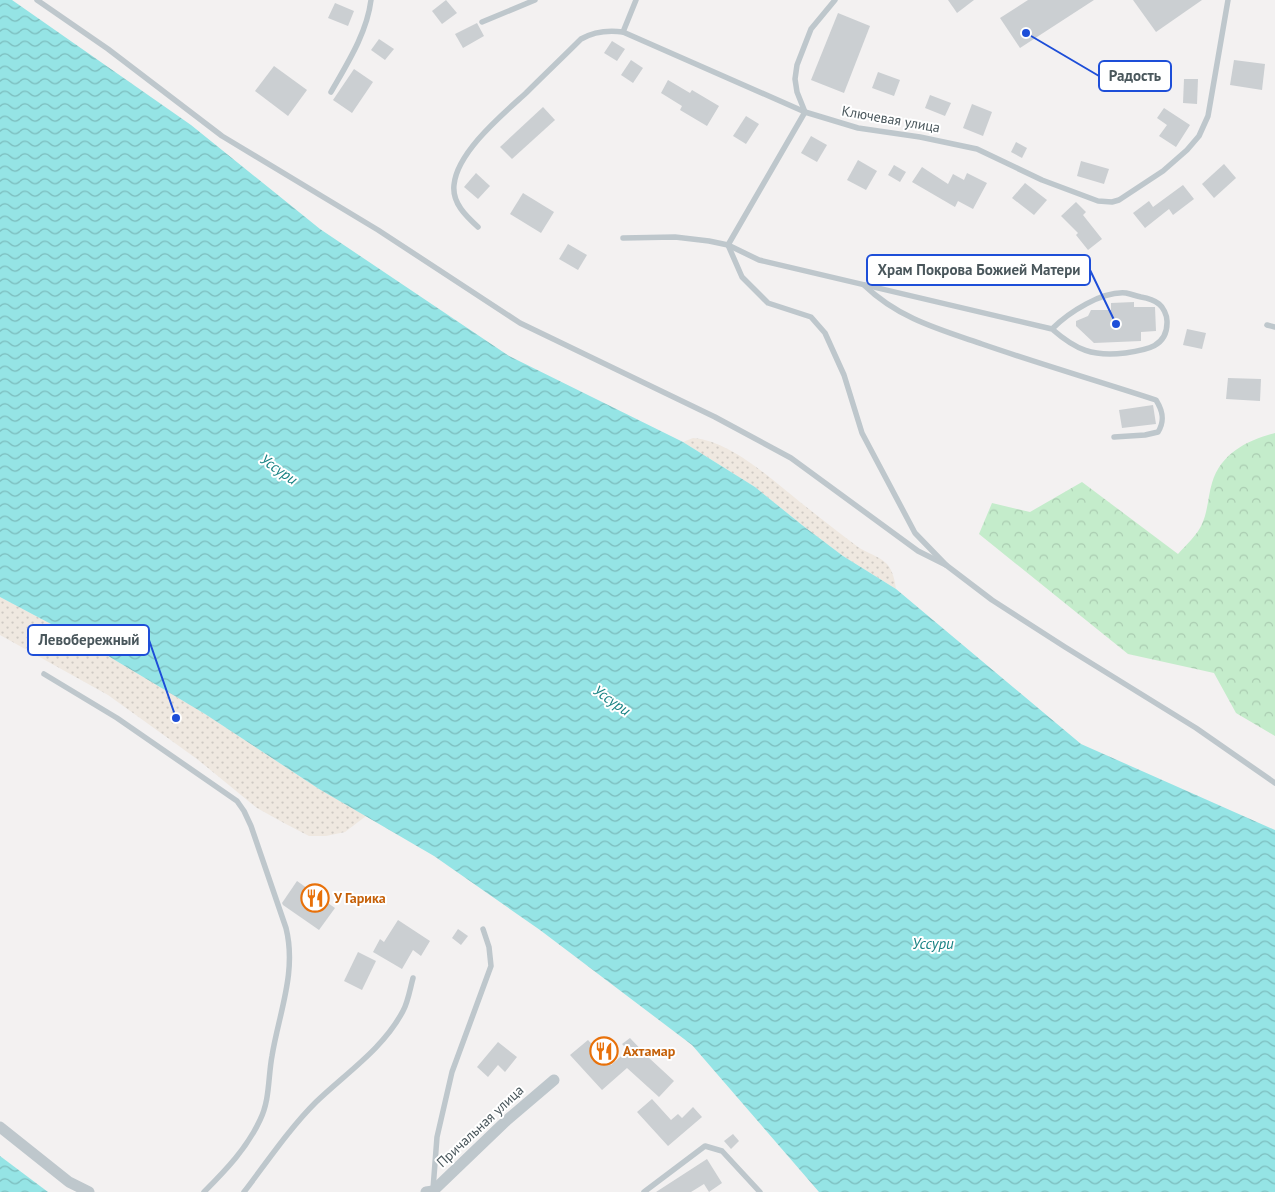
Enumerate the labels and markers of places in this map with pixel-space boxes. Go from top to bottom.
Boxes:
callout: Радость [1099,61,1171,91]
callout: Храм Покрова Божией Матери [867,255,1090,285]
callout: Левобережный [28,625,149,655]
restaurant icon: У Гарика [300,883,330,913]
place label: У Гарика [333,889,386,907]
restaurant icon: Ахтамар [589,1036,619,1066]
place label: Ахтамар [623,1042,676,1060]

